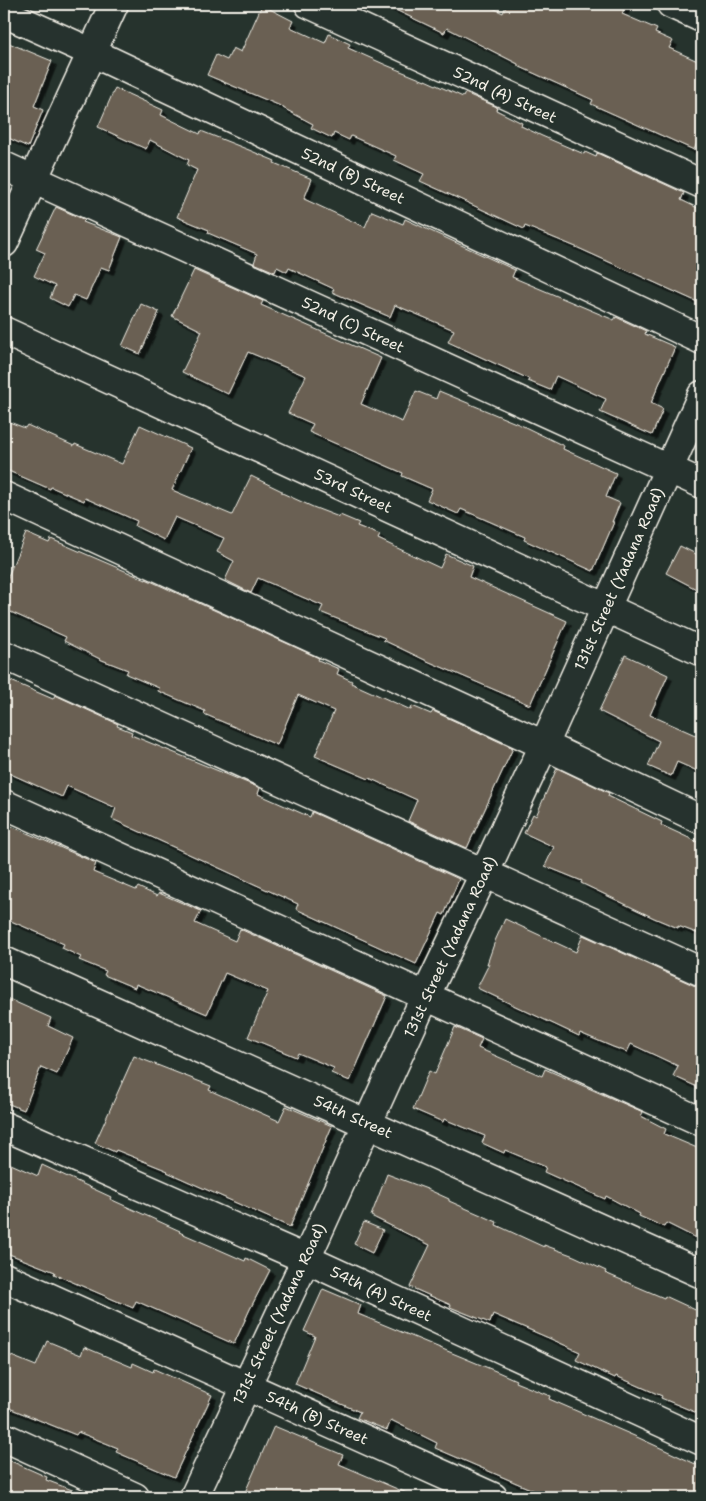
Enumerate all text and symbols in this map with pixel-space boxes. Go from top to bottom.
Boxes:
street label: 52nd (A) Street [450,62,560,128]
street label: 52nd (B) Street [298,143,408,209]
street label: 52nd (C) Street [298,292,408,358]
street label: 53rd Street [311,464,395,518]
street label: 131st Street (Yadana Road) [570,485,668,673]
street label: 131st Street (Yadana Road) [399,853,501,1041]
street label: 54th Street [310,1091,396,1143]
street label: 131st Street (Yadana Road) [228,1220,330,1408]
street label: 54th (A) Street [327,1262,435,1326]
street label: 54th (B) Street [263,1387,371,1449]

